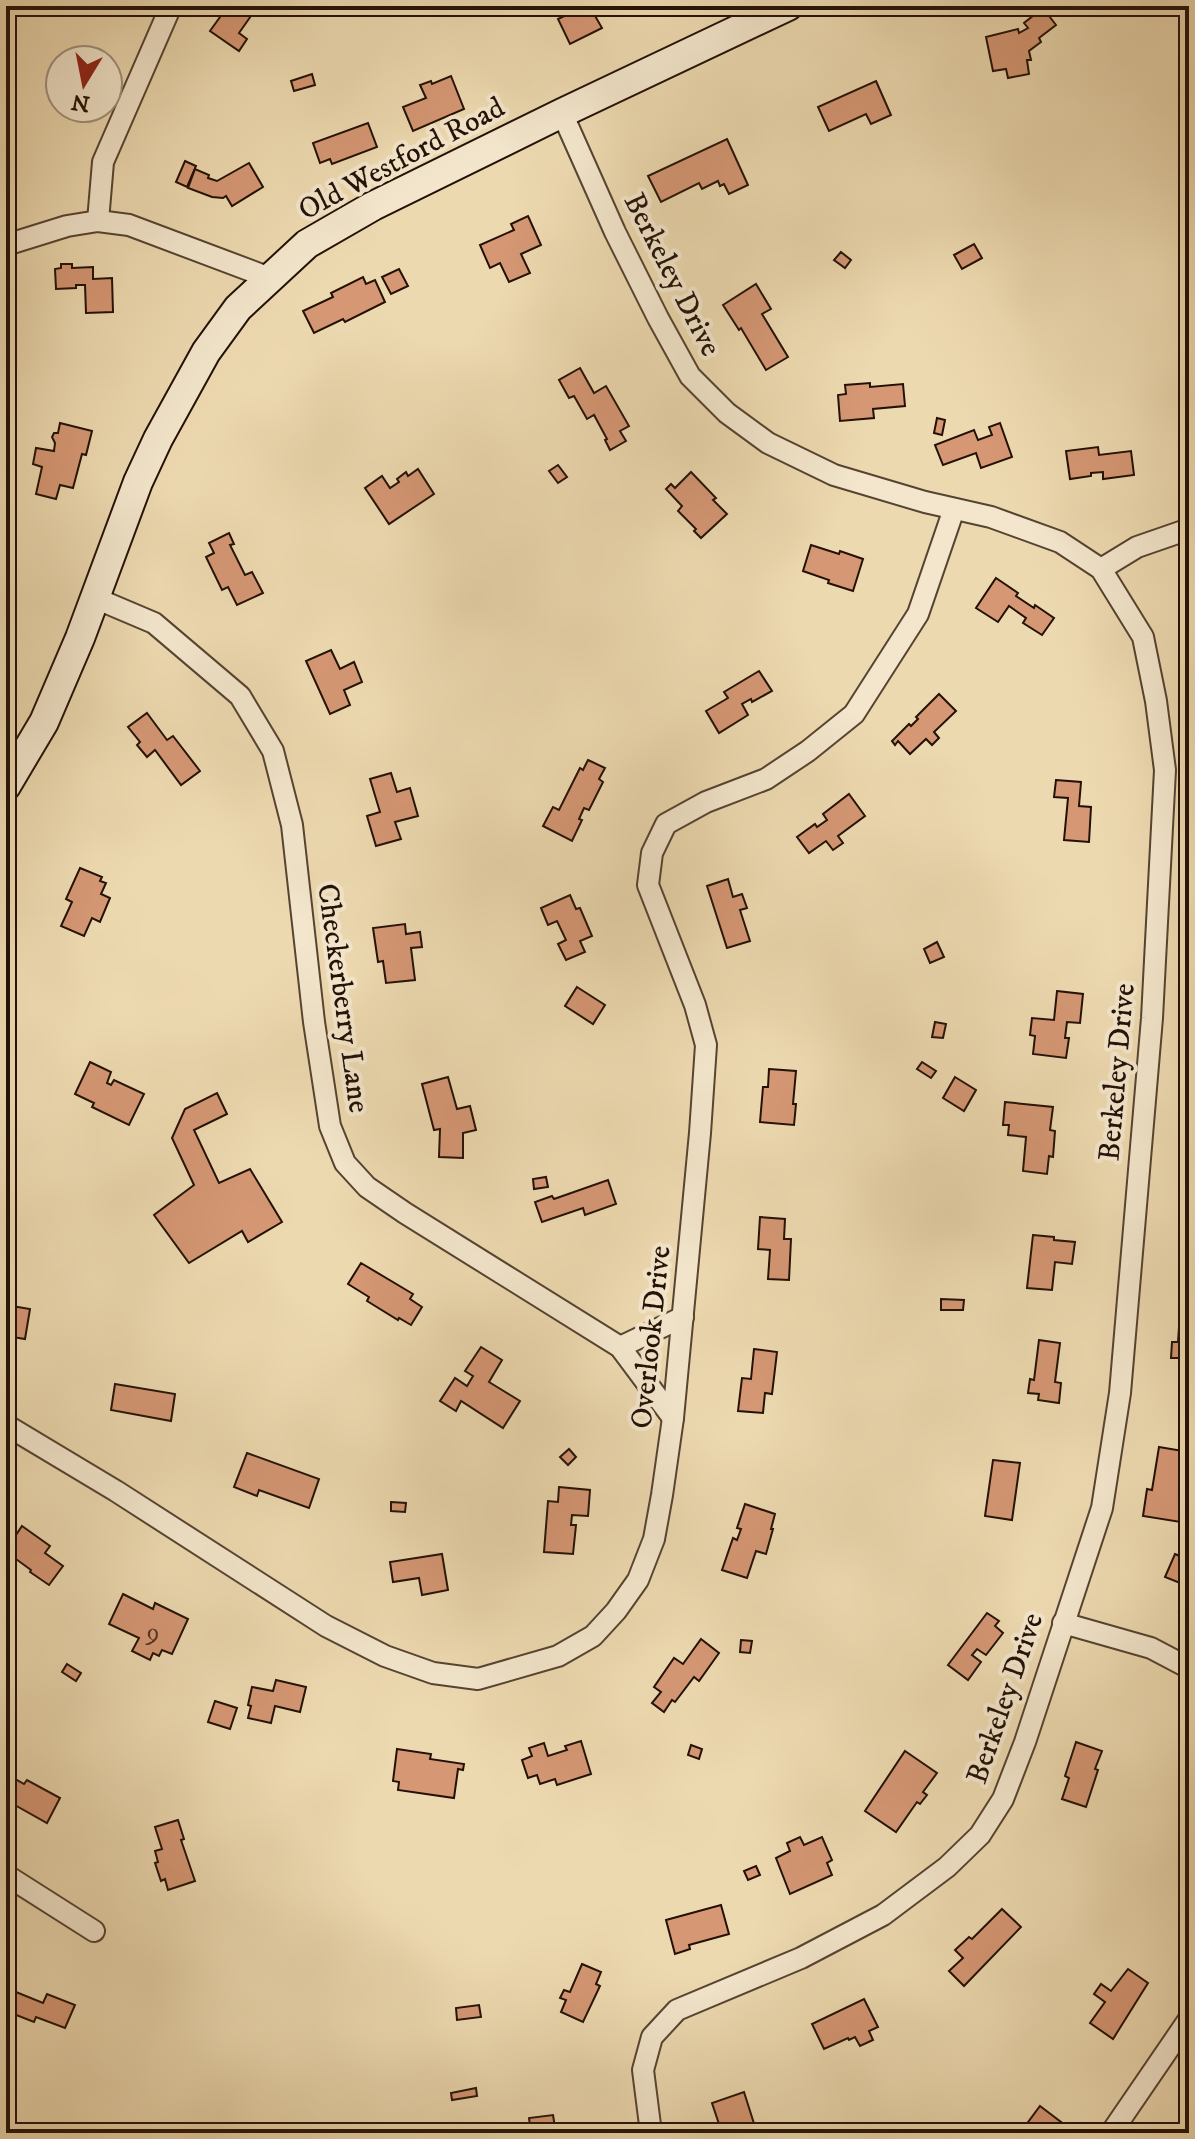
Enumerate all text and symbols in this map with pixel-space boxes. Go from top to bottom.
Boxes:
north arrow [44,44,124,124]
text: N [70,87,92,117]
street label: Old Westford Road [292,89,511,229]
street label: Berkeley Drive [615,187,729,362]
street label: Checkerberry Lane [308,881,377,1115]
street label: Berkeley Drive [1091,982,1144,1163]
street label: Overlook Drive [623,1244,680,1431]
street label: Berkeley Drive [959,1608,1052,1789]
house number: 9 [145,1616,159,1649]

